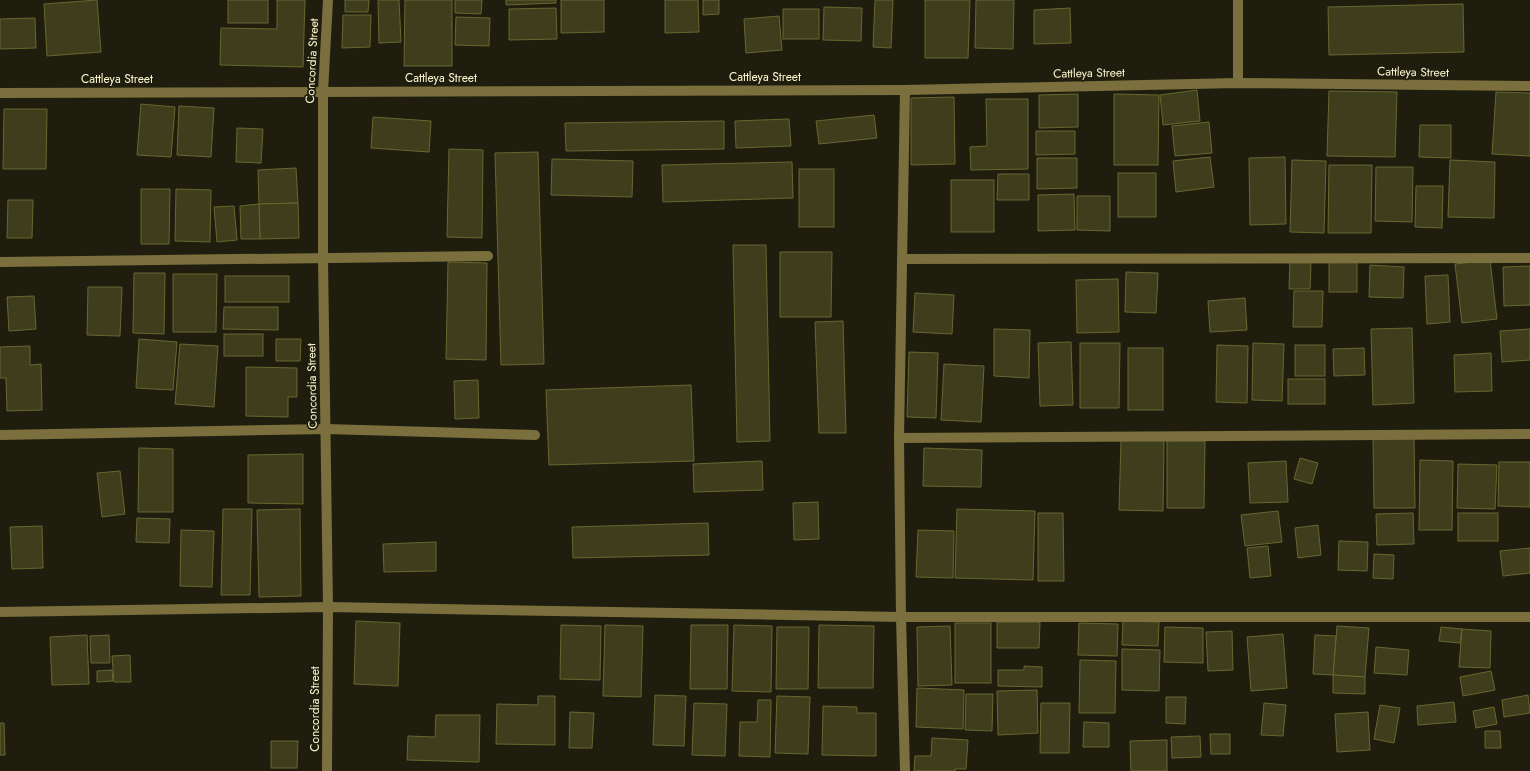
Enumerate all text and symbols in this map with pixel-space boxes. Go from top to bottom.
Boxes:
street label: Concordia Street [301,18,323,104]
street label: Cattleya Street [1377,62,1449,82]
street label: Cattleya Street [1053,63,1125,83]
street label: Cattleya Street [729,68,801,86]
street label: Cattleya Street [405,69,477,87]
street label: Cattleya Street [81,70,153,88]
street label: Concordia Street [302,343,322,429]
street label: Concordia Street [306,666,324,752]

